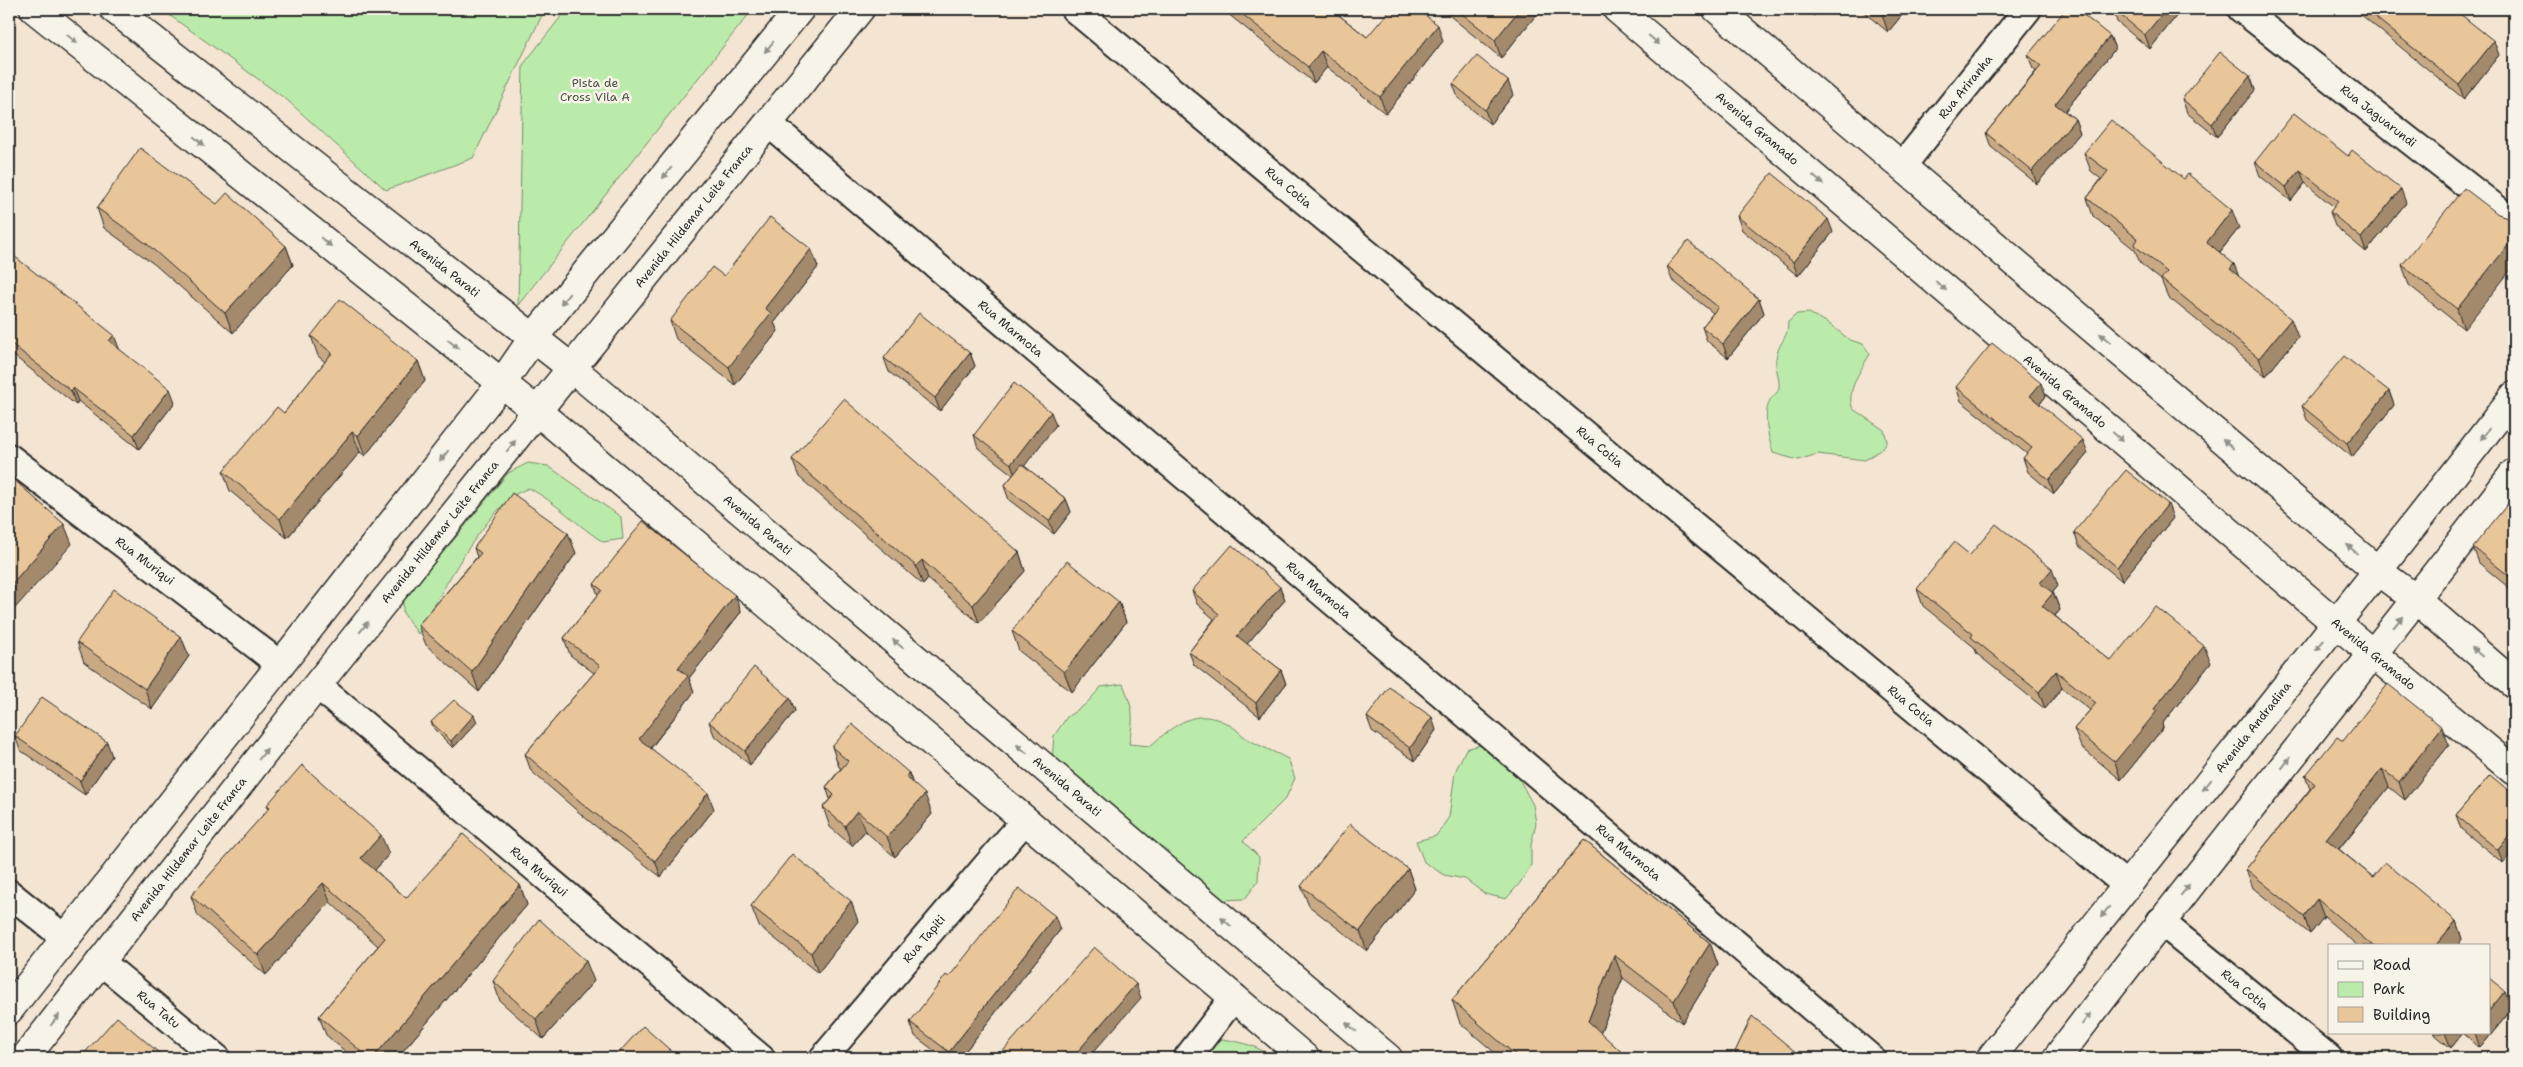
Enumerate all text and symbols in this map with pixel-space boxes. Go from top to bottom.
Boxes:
one-way arrow [66,34,79,45]
one-way arrow [1648,35,1661,46]
one-way arrow [764,40,775,53]
street label: Rua Ariranha [1935,51,1996,122]
park label: Pista de Cross Vila A [560,75,630,105]
street label: Rua Jaguarundi [2337,81,2420,151]
street label: Avenida Gramado [1712,88,1802,169]
one-way arrow [193,135,206,146]
street label: Avenida Hildemar Leite Franca [631,141,756,291]
street label: Rua Cotia [1262,163,1316,212]
one-way arrow [662,166,673,179]
one-way arrow [1811,174,1823,186]
street label: Avenida Parati [406,236,483,301]
one-way arrow [319,237,332,248]
one-way arrow [1935,280,1948,291]
one-way arrow [559,292,570,305]
street label: Rua Marmota [975,297,1047,361]
one-way arrow [2099,332,2111,344]
one-way arrow [446,338,459,349]
street label: Avenida Gramado [2020,351,2110,432]
street label: Rua Cotia [1573,423,1627,471]
one-way arrow [2479,427,2490,440]
one-way arrow [2111,431,2124,442]
one-way arrow [2222,438,2235,449]
one-way arrow [505,440,516,453]
one-way arrow [439,449,450,462]
street label: Avenida Hildemar Leite Franca [378,457,503,607]
street label: Avenida Parati [720,491,795,559]
street label: Rua Muriqui [112,533,178,589]
one-way arrow [2346,543,2358,555]
street label: Rua Marmota [1283,558,1355,622]
street label: Avenida Gramado [2328,614,2419,694]
one-way arrow [2393,616,2404,629]
one-way arrow [359,621,370,634]
one-way arrow [2314,638,2325,651]
one-way arrow [892,639,905,650]
one-way arrow [2471,647,2484,658]
street label: Avenida Andradina [2212,678,2295,776]
street label: Rua Cotia [1884,682,1938,730]
one-way arrow [1016,744,1028,755]
one-way arrow [258,747,268,761]
street label: Avenida Parati [1029,753,1105,820]
one-way arrow [2280,756,2291,769]
street label: Avenida Hildemar Leite Franca [127,773,250,925]
one-way arrow [2201,778,2212,791]
street label: Rua Marmota [1593,820,1665,885]
street label: Rua Muriqui [507,843,571,900]
one-way arrow [2179,884,2190,897]
one-way arrow [2100,905,2110,919]
street label: Rua Tapiti [899,912,949,966]
one-way arrow [1221,916,1233,928]
legend [2328,944,2490,1034]
text: Road [2373,955,2411,975]
street label: Rua Cotia [2218,966,2272,1014]
text: Park [2373,979,2405,999]
street label: Rua Tatu [134,987,184,1032]
text: Building [2373,1005,2430,1025]
one-way arrow [2081,1013,2092,1026]
one-way arrow [49,1014,60,1027]
one-way arrow [1344,1021,1357,1032]

